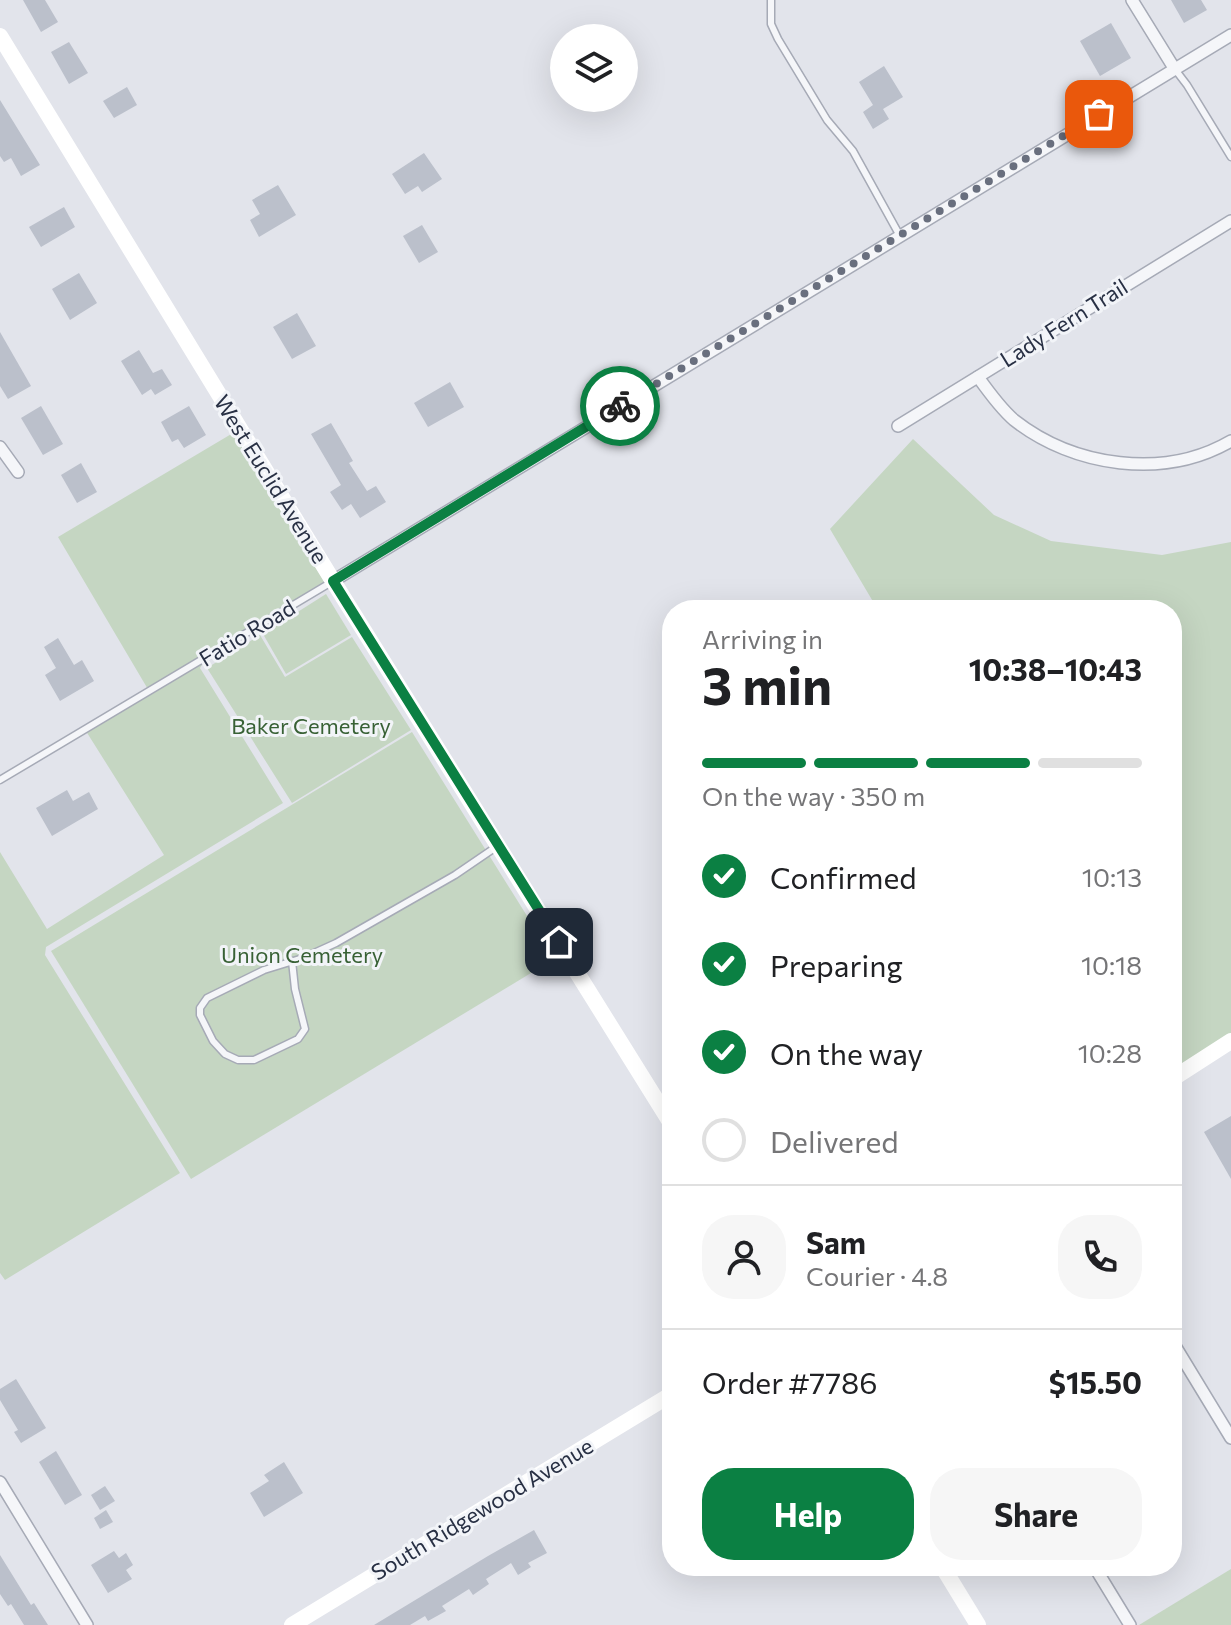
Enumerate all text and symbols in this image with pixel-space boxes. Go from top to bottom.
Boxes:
map controls [550,24,638,112]
button: layers [550,24,638,112]
pin [1065,80,1133,148]
icon: bag [1077,92,1121,136]
street label: Lady Fern Trail [995,273,1133,373]
courier [580,366,660,446]
icon: bike [598,384,642,428]
street label: West Euclid Avenue [209,390,334,568]
street label: Fatio Road [194,593,300,672]
text: Arriving in [702,623,823,654]
text: 10:38–10:43 [969,650,1142,687]
text: 3 min [702,652,832,716]
park label: Baker Cemetery [231,712,391,739]
text: On the way · 350 m [702,780,925,811]
icon: check [702,854,746,898]
text: Confirmed [770,858,917,895]
text: 10:13 [1082,861,1142,892]
pin [525,908,593,976]
icon: home [537,920,581,964]
park label: Union Cemetery [221,941,383,968]
icon: check [702,942,746,986]
text: Preparing [770,946,903,983]
text: 10:18 [1081,949,1142,980]
icon: check [702,1030,746,1074]
text: On the way [770,1034,923,1071]
text: 10:28 [1078,1037,1142,1068]
text: Delivered [770,1122,899,1159]
button: person [702,1215,786,1299]
button: phone [1058,1215,1142,1299]
text: Sam [806,1223,866,1260]
text: Courier · 4.8 [806,1260,948,1291]
text: Order #7786 [702,1363,877,1400]
text: $15.50 [1049,1363,1142,1400]
street label: South Ridgewood Avenue [366,1432,598,1586]
button: Help [702,1468,914,1560]
button: Share [930,1468,1142,1560]

